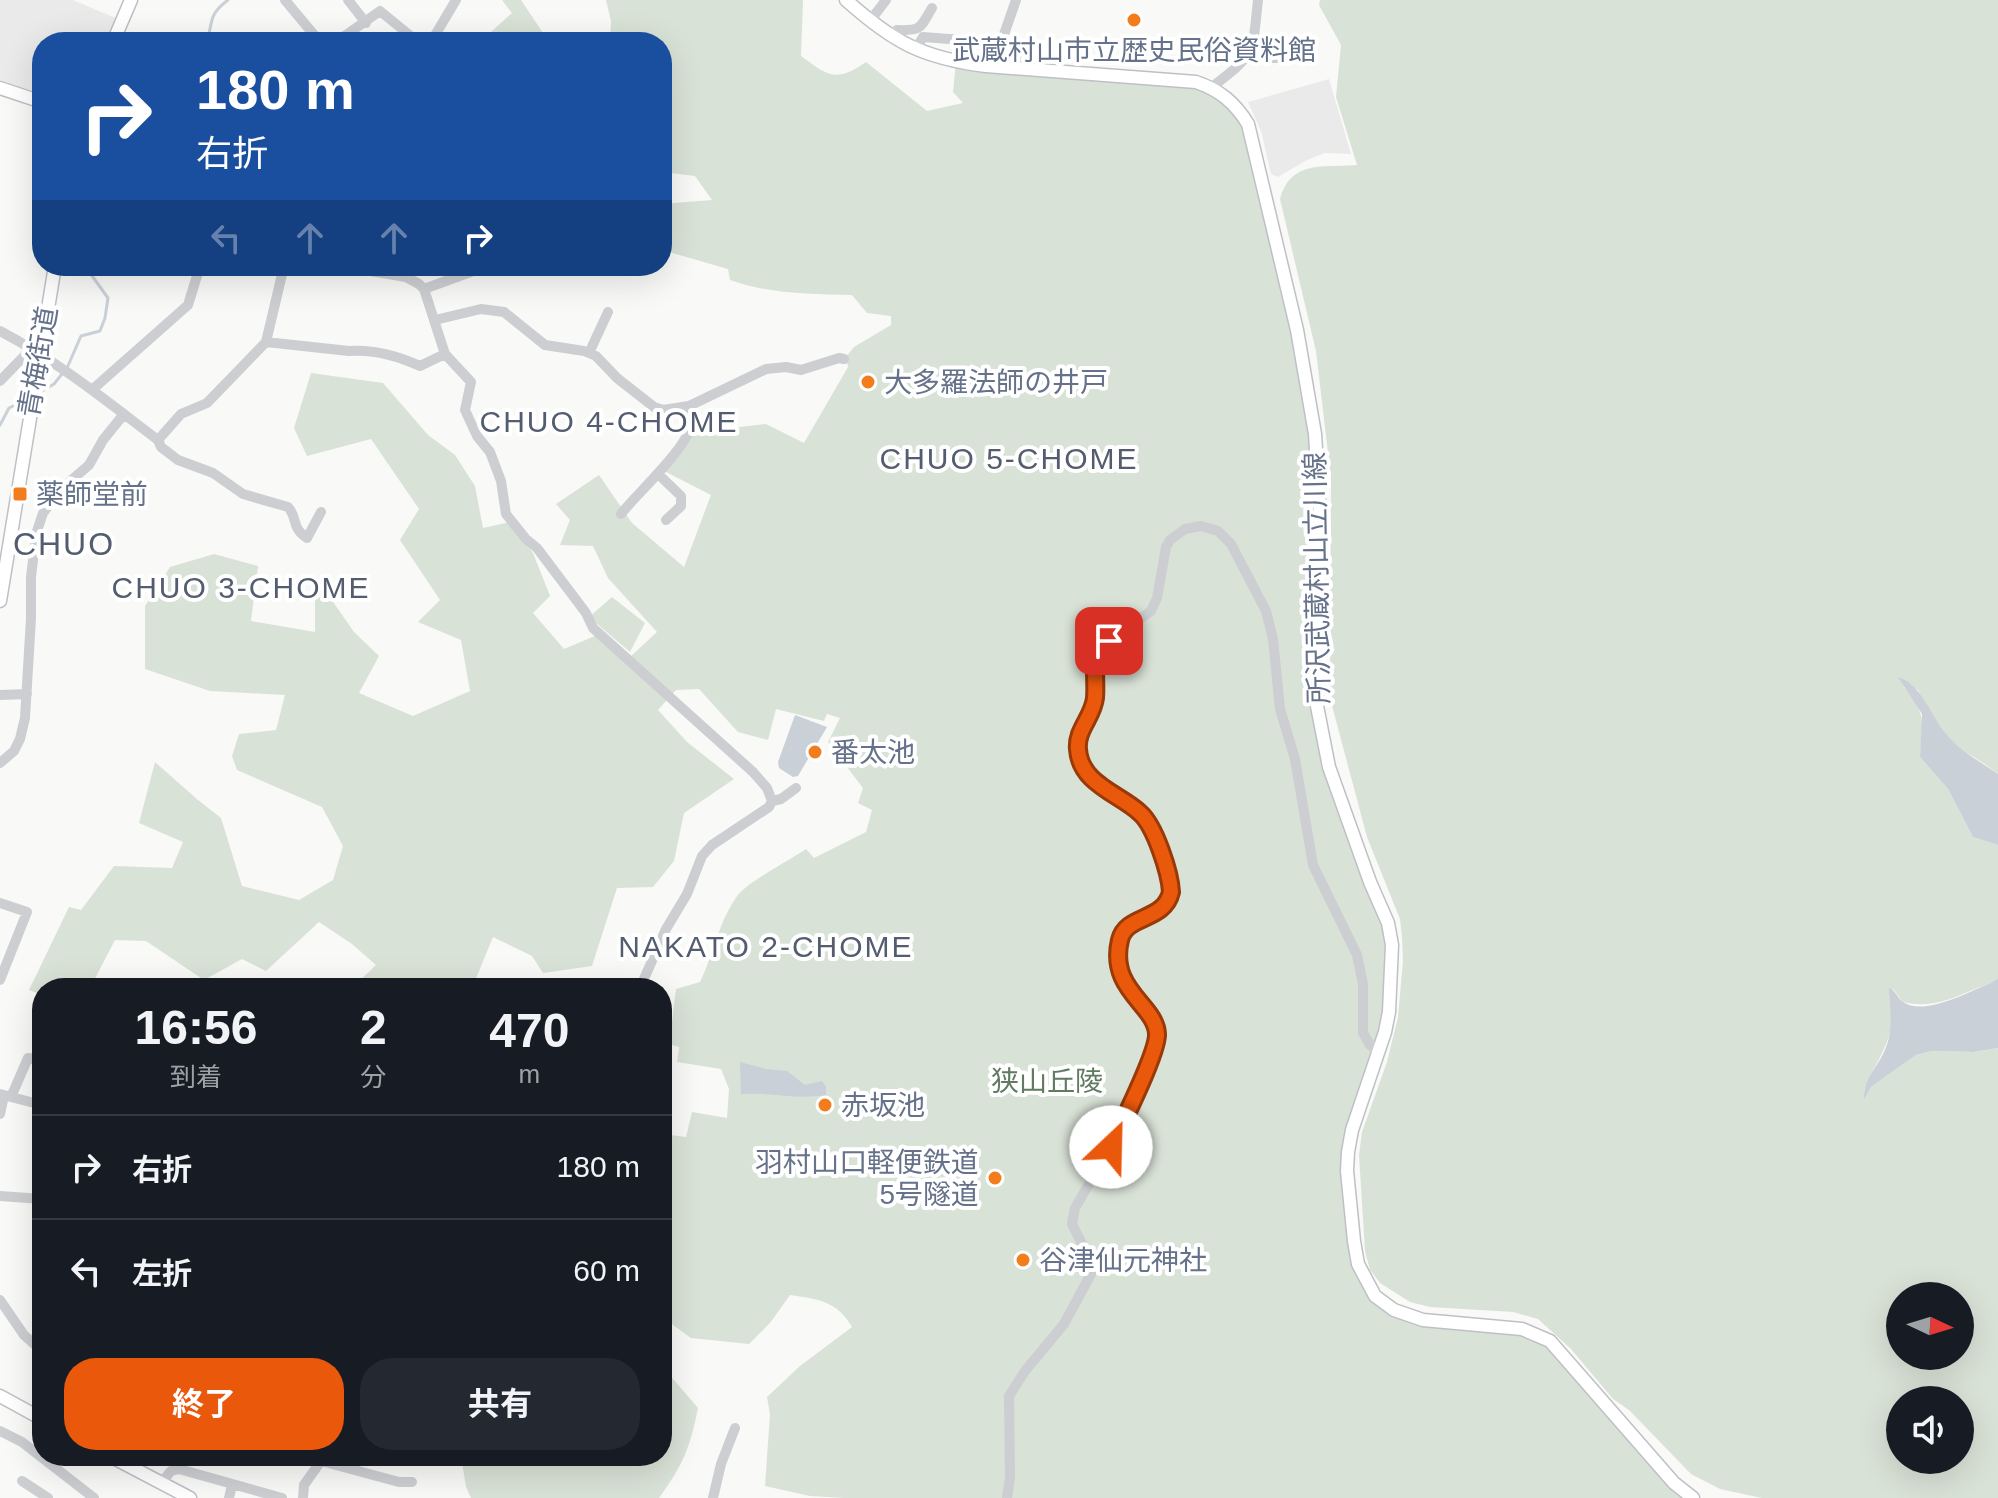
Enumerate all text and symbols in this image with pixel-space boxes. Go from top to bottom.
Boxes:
marker: 武蔵村山市立歴史民俗資料館 [1125,11,1143,29]
place label: 武蔵村山市立歴史民俗資料館 [952,35,1316,66]
text: 180 m [196,58,355,121]
icon: right [64,64,168,168]
text: 右折 [196,133,268,174]
icon: left [204,216,248,260]
icon: ahead [288,216,332,260]
icon: ahead [372,216,416,260]
icon: right [456,216,500,260]
street label: 青梅街道 [13,304,63,420]
place label: 大多羅法師の井戸 [884,367,1108,398]
marker: 大多羅法師の井戸 [859,373,877,391]
district label: CHUO 4-CHOME [479,405,739,438]
district label: CHUO 5-CHOME [879,442,1139,475]
street label: 所沢武蔵村山立川線 [1299,452,1335,704]
place label: 薬師堂前 [36,479,148,510]
marker: 薬師堂前 [11,485,29,503]
district label: CHUO [13,526,115,562]
district label: CHUO 3-CHOME [111,571,371,604]
pin [1075,607,1143,675]
icon: arrive [1087,619,1131,663]
place label: 番太池 [831,737,915,768]
marker: 番太池 [806,743,824,761]
district label: NAKATO 2-CHOME [618,930,914,963]
text: 16:56 [135,1001,257,1054]
text: 2 [360,1001,387,1054]
text: 470 [489,1004,569,1057]
text: m [519,1059,540,1089]
text: 到着 [170,1062,222,1092]
text: 分 [360,1062,386,1092]
park label: 狭山丘陵 [991,1066,1103,1097]
place label: 赤坂池 [841,1090,925,1121]
marker: 赤坂池 [816,1096,834,1114]
position arrow [1069,1105,1153,1189]
icon: right [64,1145,108,1189]
place label: 羽村山口軽便鉄道 5号隧道 [755,1147,979,1210]
text: 180 m [557,1150,640,1183]
text: 右折 [132,1153,192,1186]
marker: 羽村山口軽便鉄道 5号隧道 [986,1169,1004,1187]
place label: 谷津仙元神社 [1039,1245,1207,1276]
icon: left [64,1249,108,1293]
marker: 谷津仙元神社 [1014,1251,1032,1269]
text: 60 m [573,1254,640,1287]
text: 左折 [132,1257,192,1290]
north arrow [1886,1282,1974,1370]
map controls [1886,1282,1974,1474]
button: 終了 [64,1358,344,1450]
button: 共有 [360,1358,640,1450]
button: sound [1886,1386,1974,1474]

